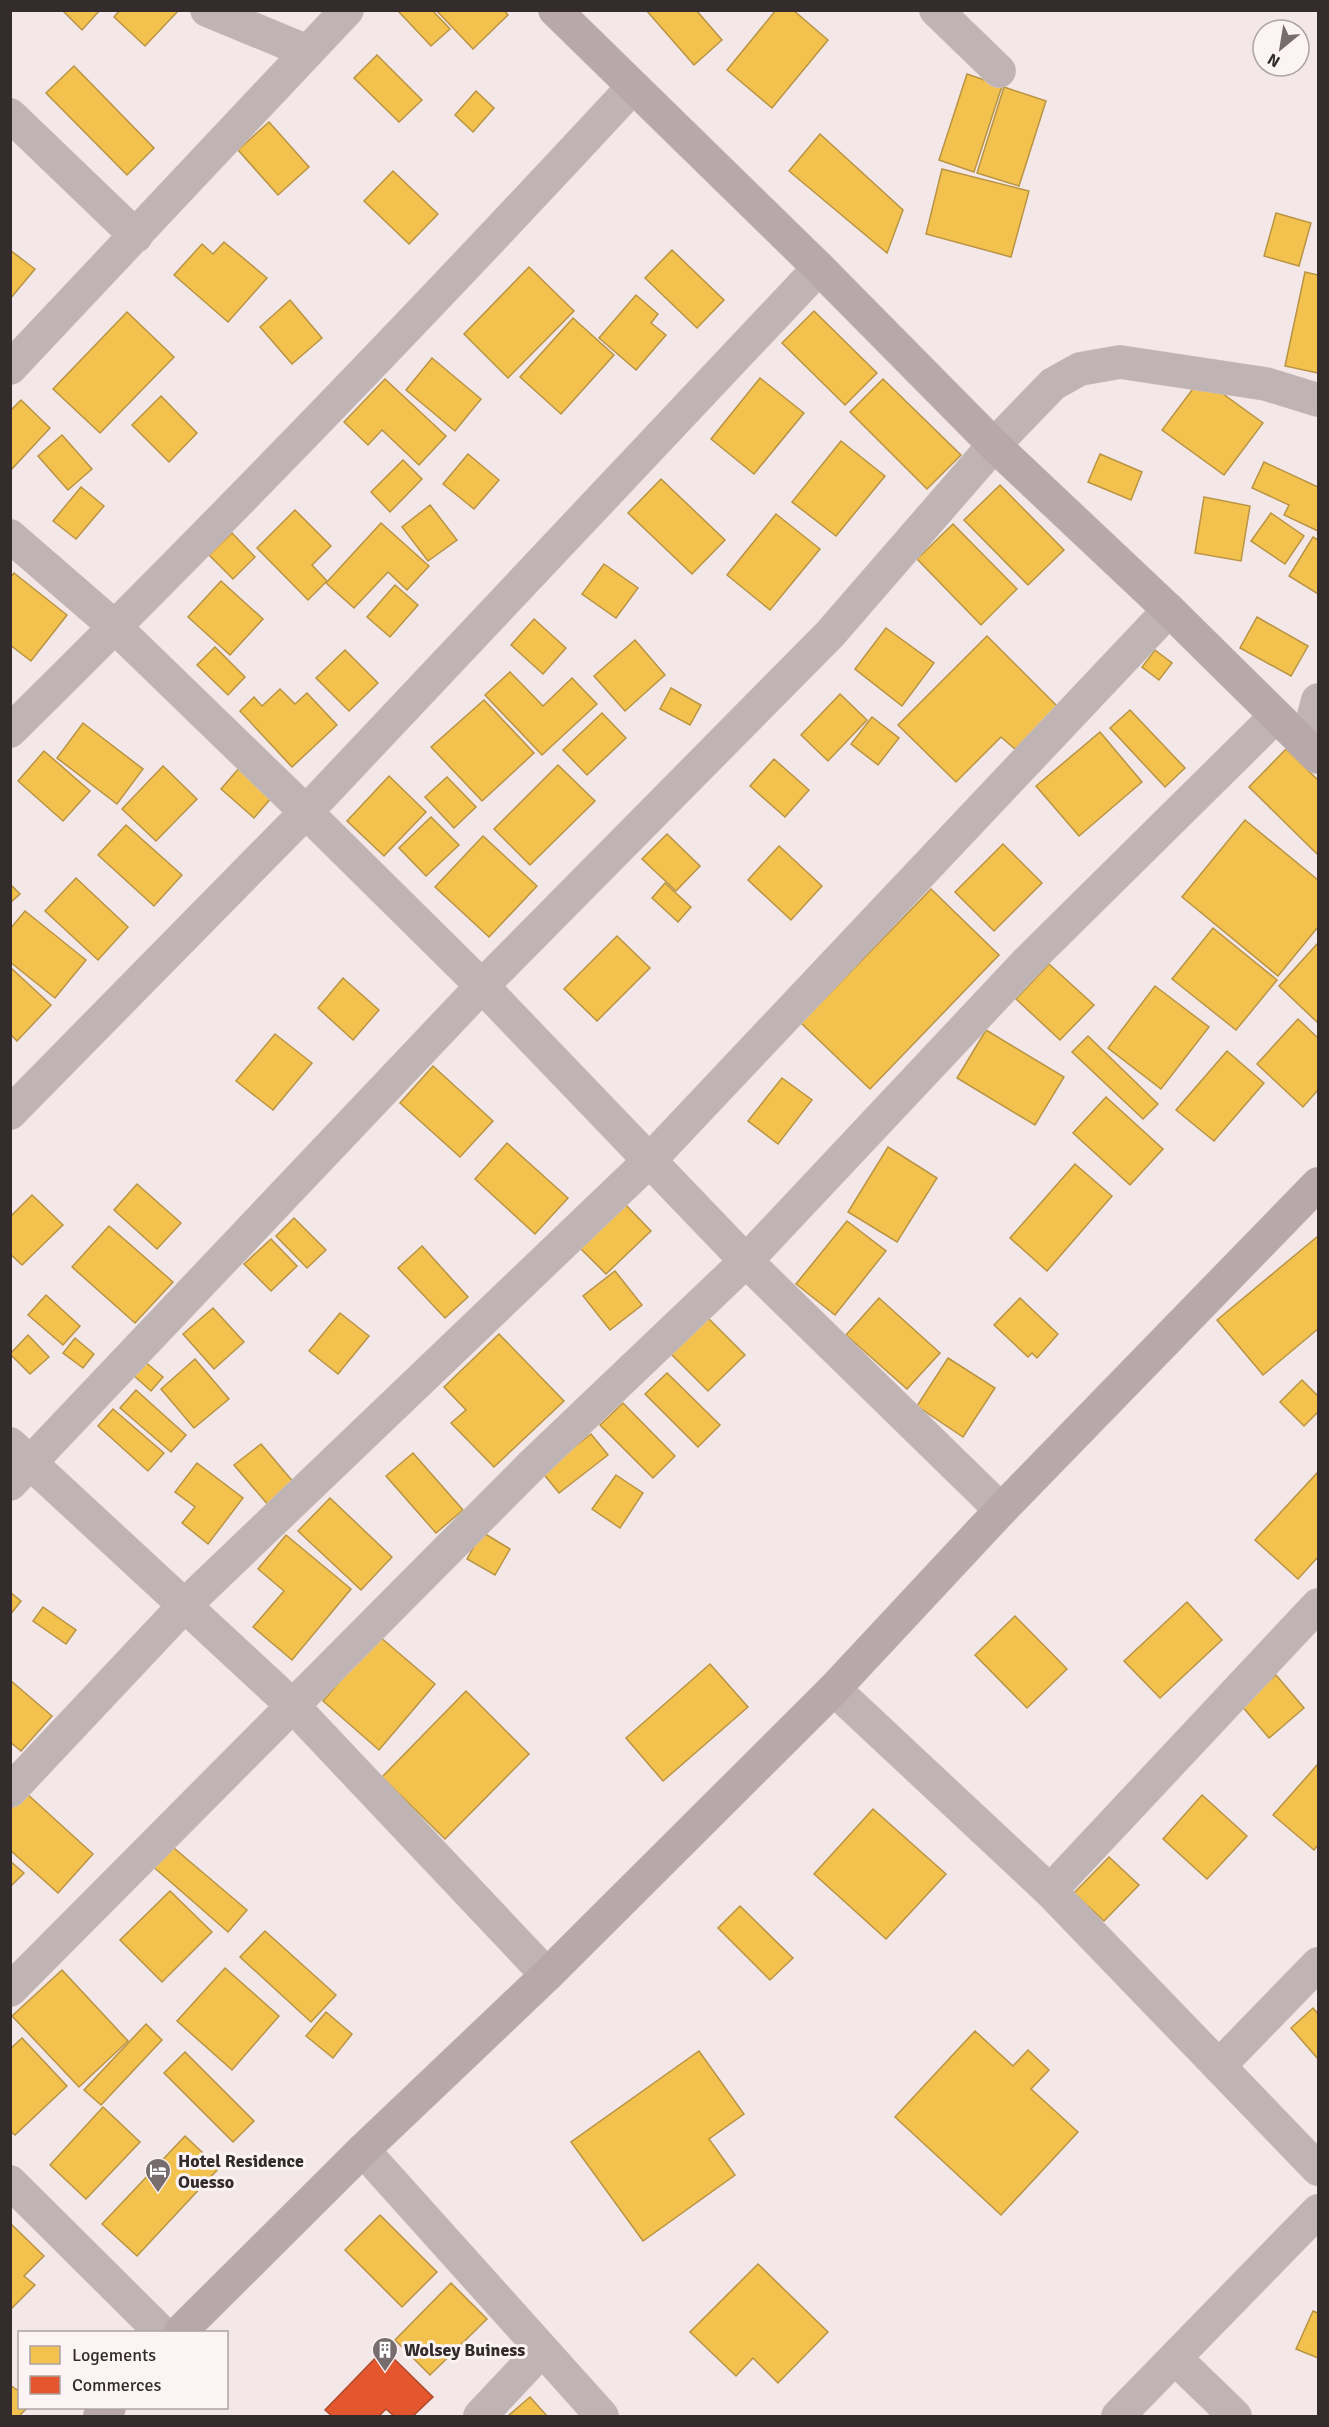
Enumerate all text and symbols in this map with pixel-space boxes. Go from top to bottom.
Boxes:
north arrow [1251,18,1311,78]
text: N [1264,49,1284,72]
place label: Hotel Residence Ouesso [178,2150,304,2193]
hotel icon: Hotel Residence Ouesso [143,2156,173,2194]
legend [18,2331,228,2409]
building icon: Wolsey Buiness [370,2335,400,2373]
place label: Wolsey Buiness [404,2339,525,2361]
text: Logements [72,2344,156,2366]
text: Commerces [72,2374,161,2396]

